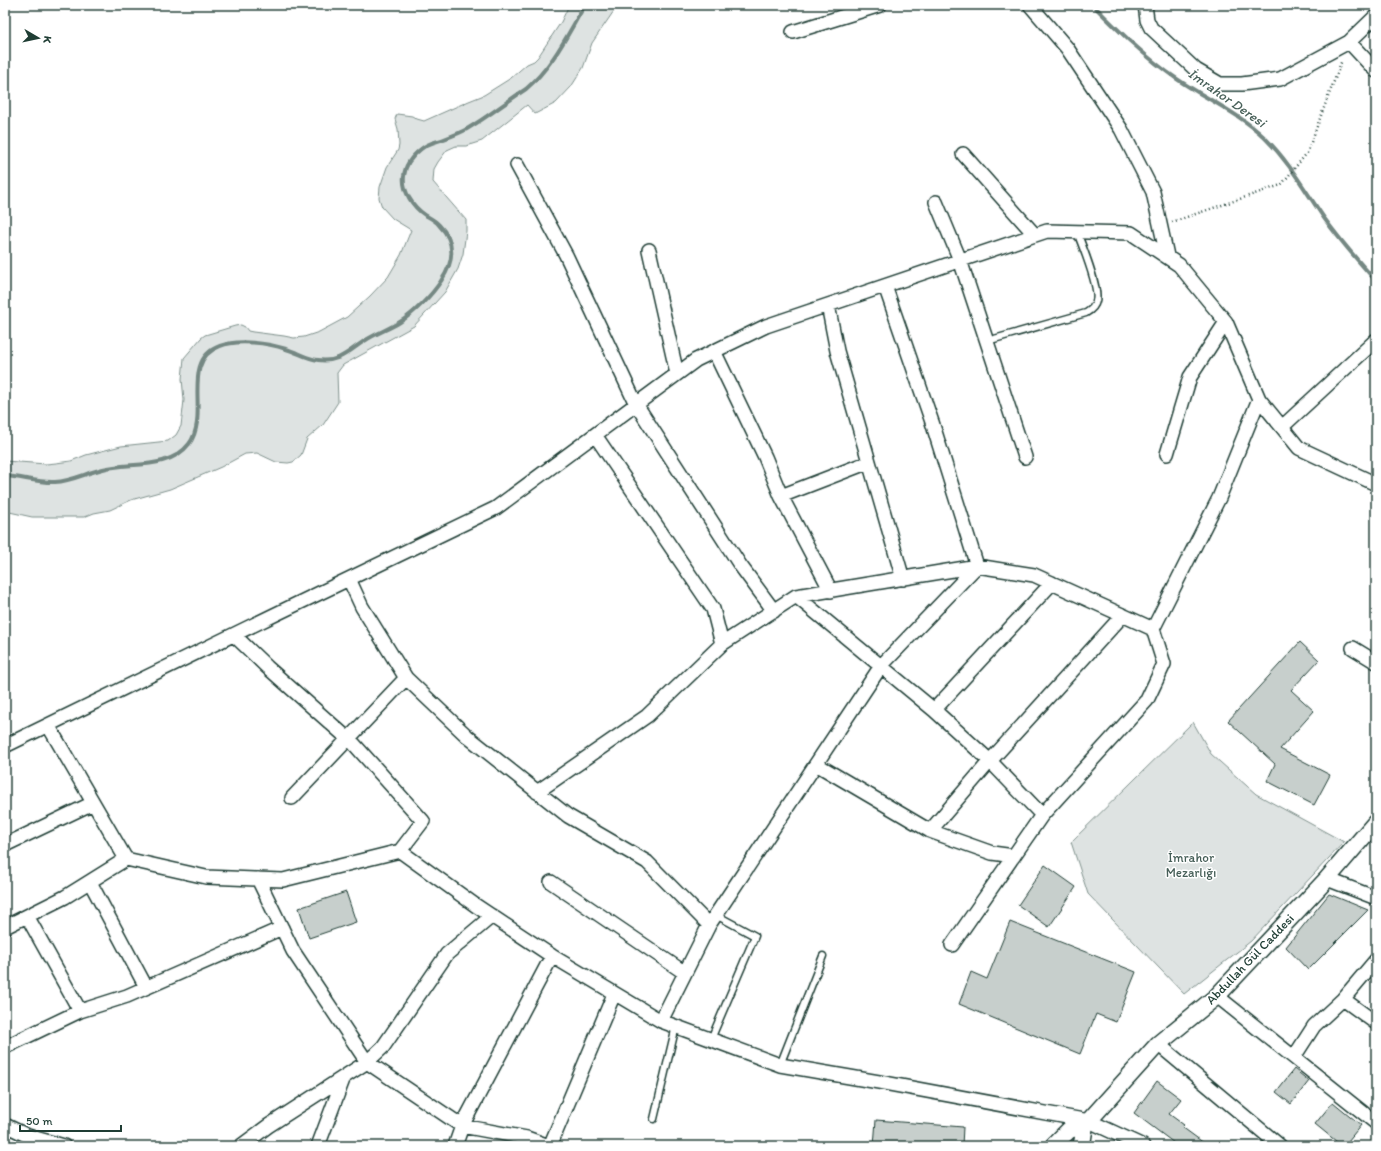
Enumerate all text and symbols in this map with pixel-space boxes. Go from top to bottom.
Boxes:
north arrow [18,18,58,58]
text: K [40,35,54,45]
water label: İmrahor Deresi [1185,65,1270,132]
park label: İmrahor Mezarlığı [1166,850,1216,880]
street label: Abdullah Gül Caddesi [1203,911,1297,1007]
scale bar [20,1107,121,1133]
text: 50 m [26,1114,52,1128]

